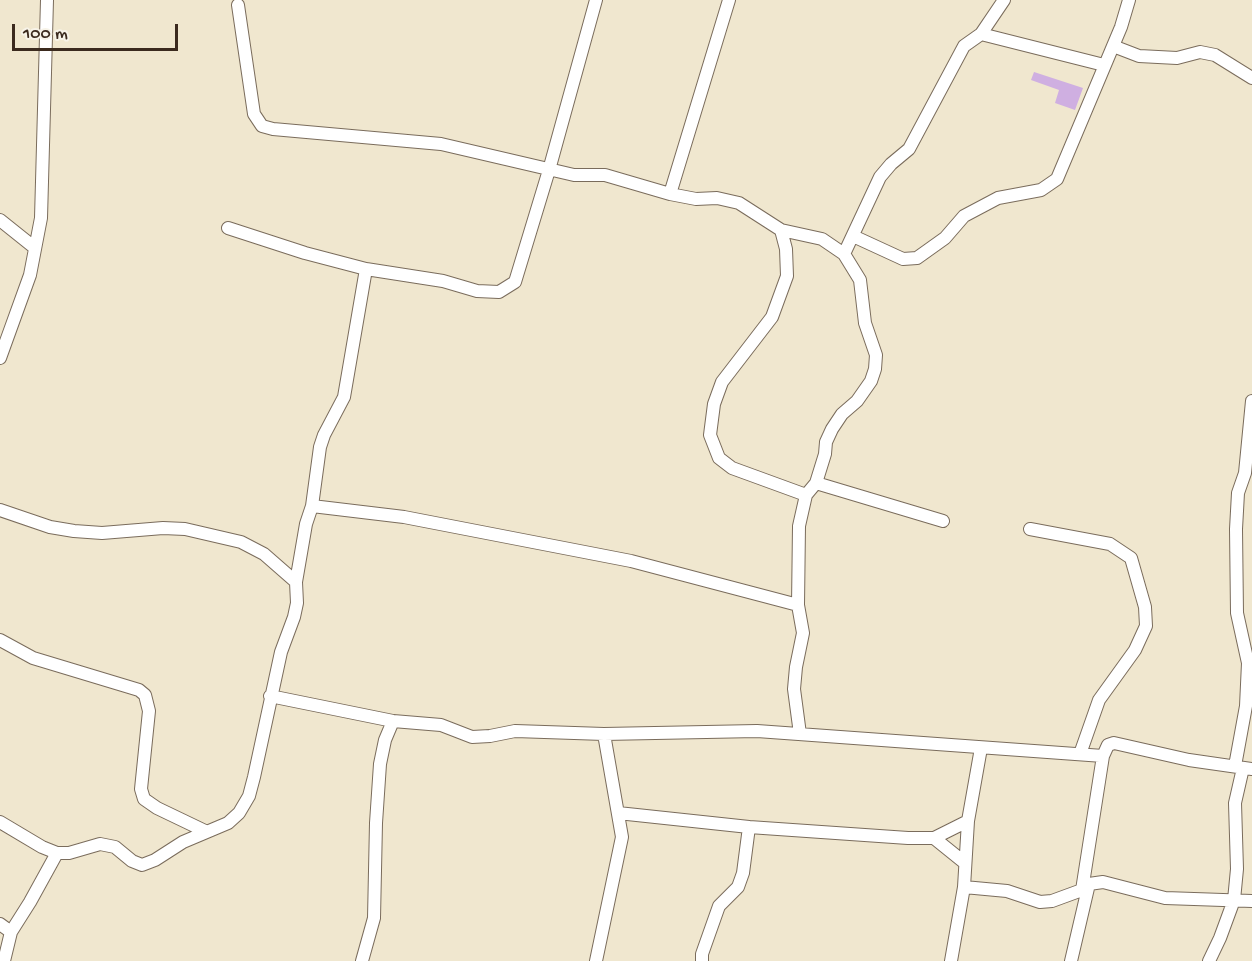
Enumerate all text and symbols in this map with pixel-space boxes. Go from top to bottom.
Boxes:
scale bar [15,12,182,50]
text: 100 m [23,24,68,45]

